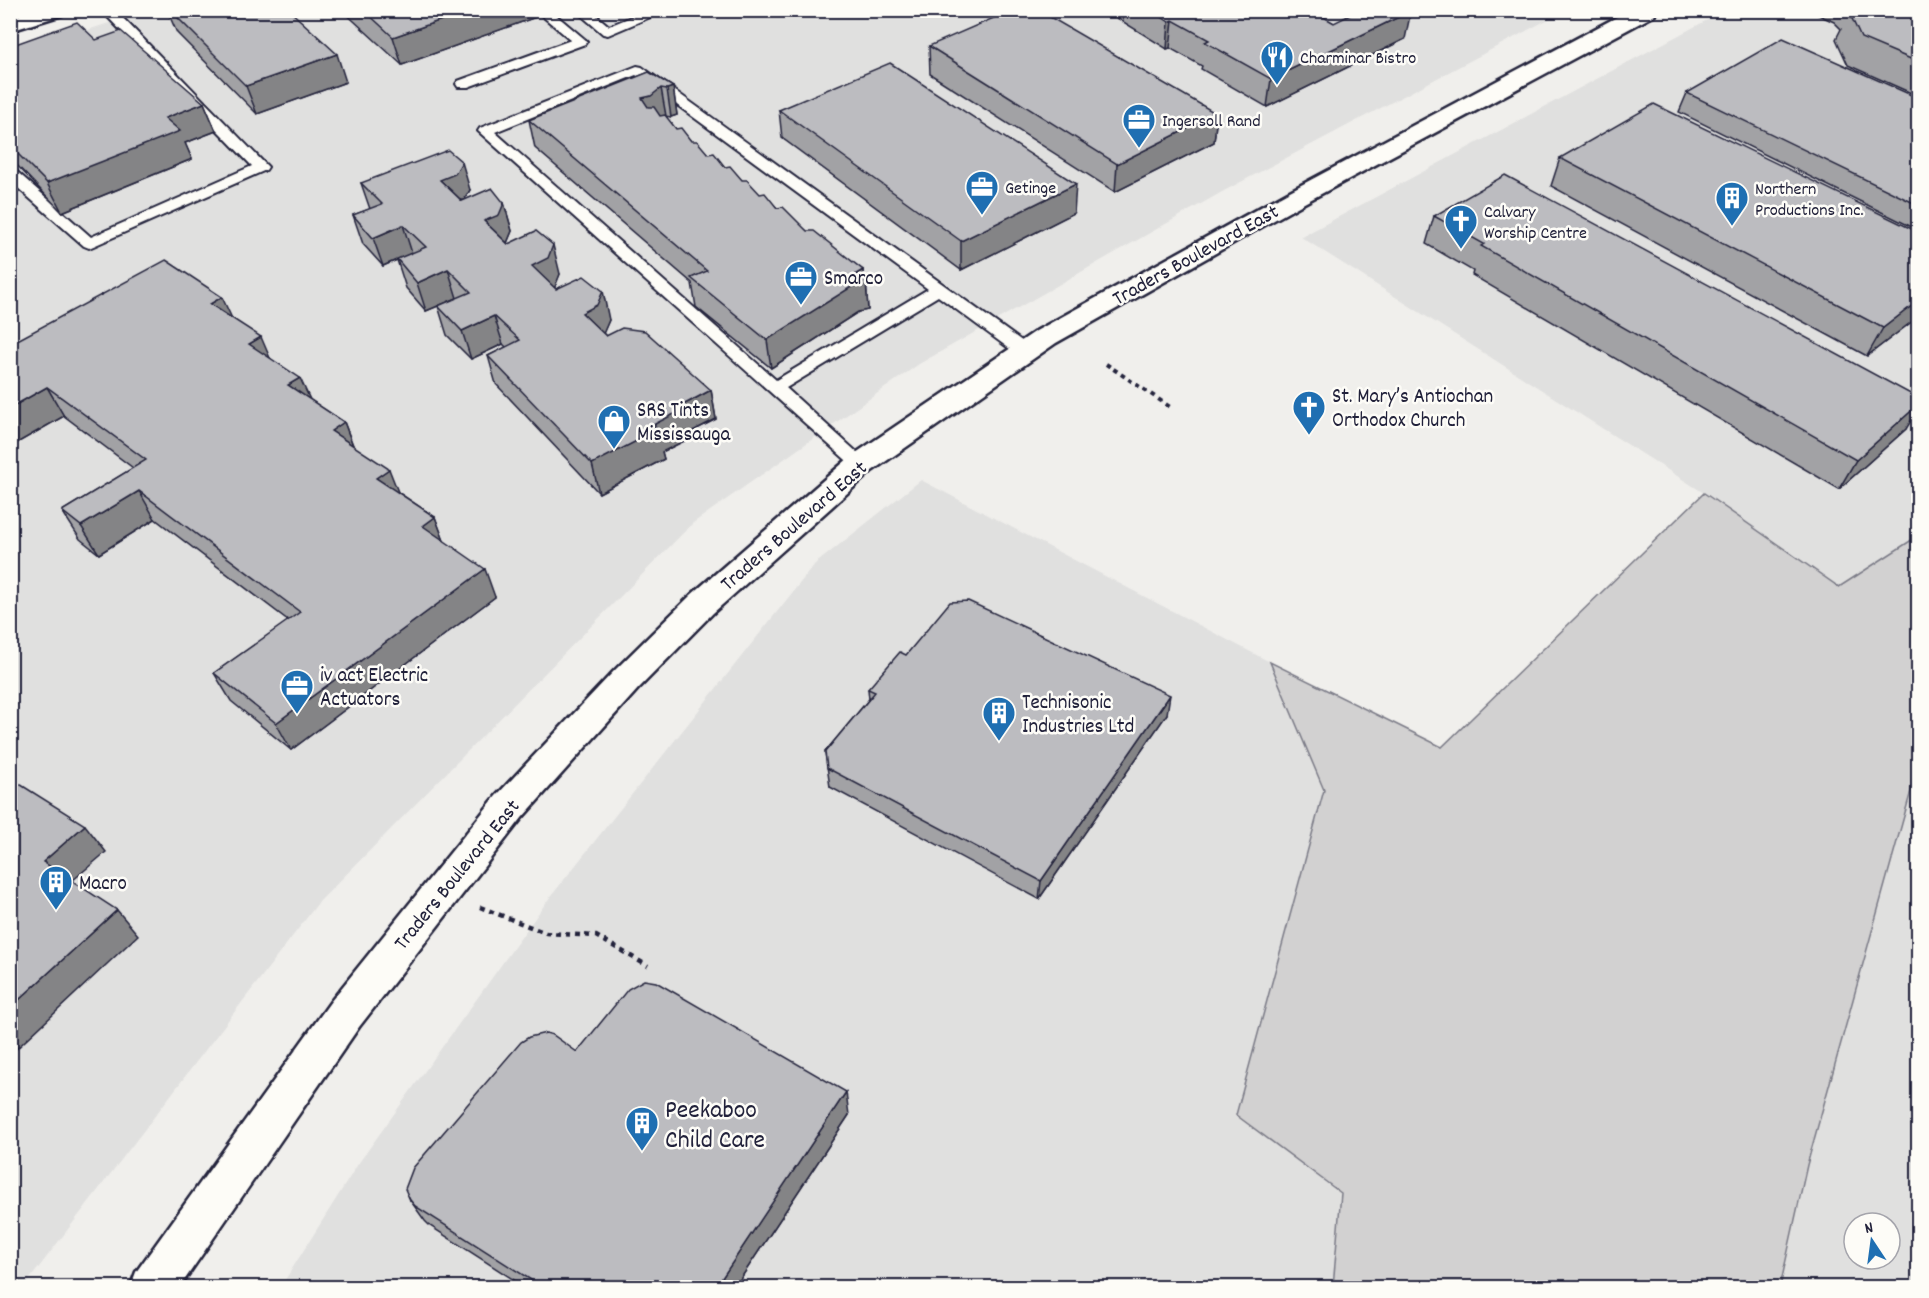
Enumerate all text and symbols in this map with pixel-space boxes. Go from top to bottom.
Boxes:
restaurant icon: Charminar Bistro [1259,39,1295,86]
place label: Charminar Bistro [1300,47,1416,72]
office icon: Ingersoll Rand [1121,102,1157,149]
place label: Ingersoll Rand [1162,110,1261,135]
office icon: Getinge [964,169,1000,216]
place label: Getinge [1005,177,1056,202]
place label: Northern Productions Inc. [1755,178,1863,224]
building icon: Northern Productions Inc. [1714,180,1750,227]
street label: Traders Boulevard East [1108,198,1285,315]
place label: Calvary Worship Centre [1484,201,1587,247]
church icon: Calvary Worship Centre [1443,203,1479,250]
office icon: Smarco [783,259,819,306]
place label: Smarco [824,265,883,295]
place label: St. Mary’s Antiochan Orthodox Church [1332,383,1493,437]
church icon: St. Mary’s Antiochan Orthodox Church [1291,389,1327,436]
place label: SRS Tints Mississauga [637,397,731,451]
shop icon: SRS Tints Mississauga [596,403,632,450]
street label: Traders Boulevard East [715,455,875,600]
place label: iv act Electric Actuators [320,662,428,716]
office icon: iv act Electric Actuators [279,668,315,715]
place label: Technisonic Industries Ltd [1022,689,1134,743]
building icon: Technisonic Industries Ltd [981,695,1017,742]
street label: Traders Boulevard East [388,794,529,958]
building icon: Macro [38,864,74,911]
place label: Macro [79,870,127,900]
place label: Peekaboo Child Care [665,1093,765,1160]
building icon: Peekaboo Child Care [624,1105,660,1152]
north arrow [1842,1211,1902,1271]
text: N [1863,1217,1876,1241]

